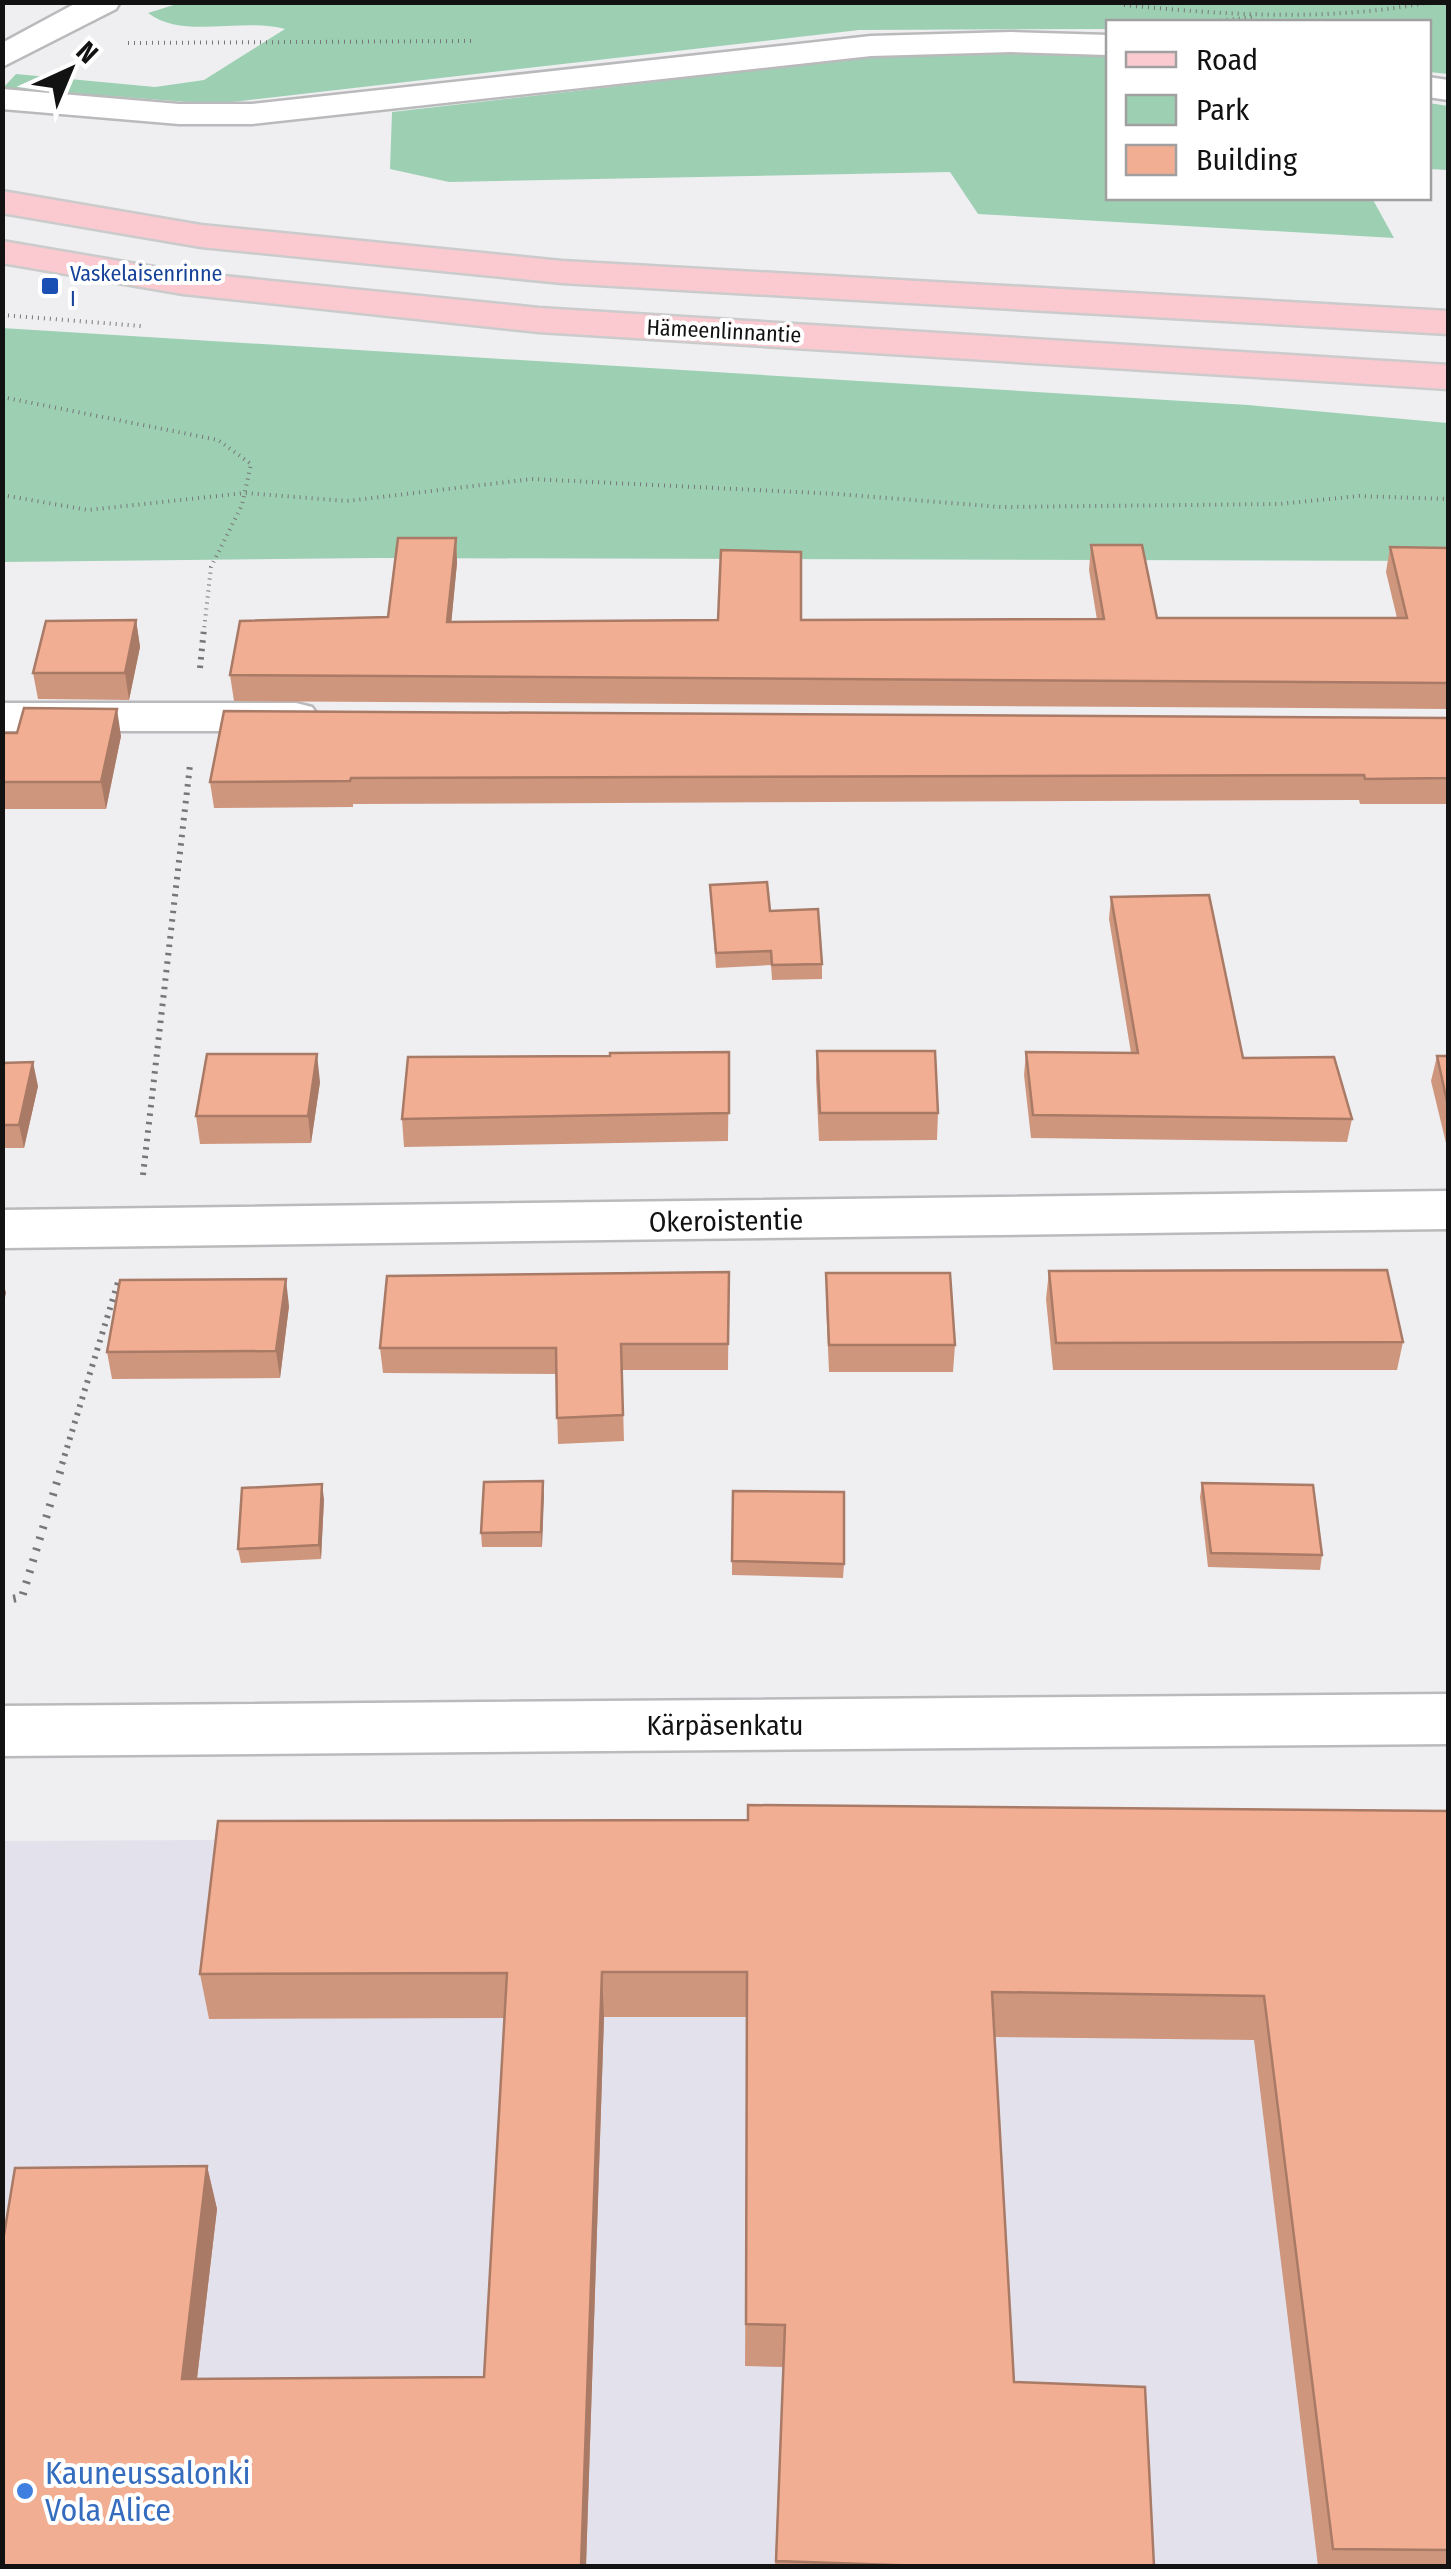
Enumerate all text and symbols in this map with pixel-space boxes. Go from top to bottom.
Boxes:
north arrow [20,20,120,120]
legend [1106,20,1431,200]
text: N [70,35,105,70]
text: Road [1196,42,1258,78]
text: Park [1196,92,1249,128]
text: Building [1196,142,1298,178]
place label: Vaskelaisenrinne I [70,260,222,312]
marker: Vaskelaisenrinne I [39,275,61,297]
street label: Hämeenlinnantie [646,313,802,349]
street label: Okeroistentie [649,1203,803,1239]
street label: Kärpäsenkatu [647,1709,803,1742]
place label: Kauneussalonki Vola Alice [45,2454,251,2529]
marker: Kauneussalonki Vola Alice [14,2480,36,2502]

